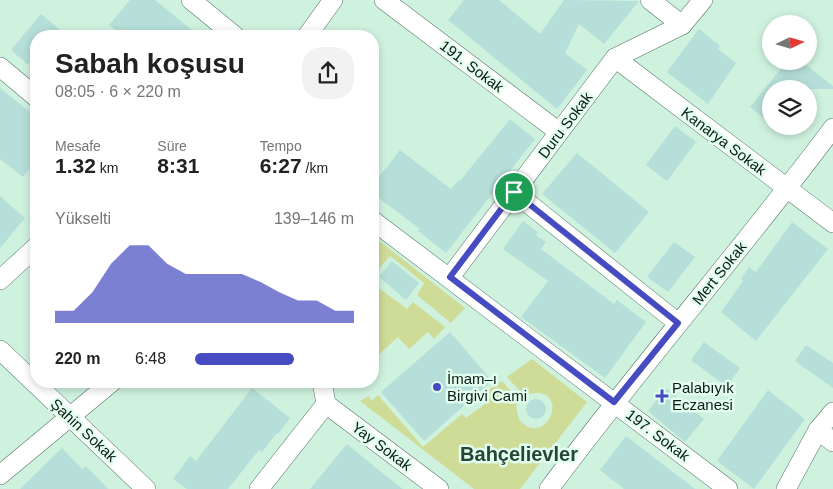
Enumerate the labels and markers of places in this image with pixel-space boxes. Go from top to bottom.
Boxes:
pin [493,171,535,213]
place label: İmam–ı Birgivi Cami [447,370,527,404]
place label: Palabıyık Eczanesi [672,379,734,413]
marker: İmam–ı Birgivi Cami [431,381,443,393]
marker: Palabıyık Eczanesi [656,390,668,402]

